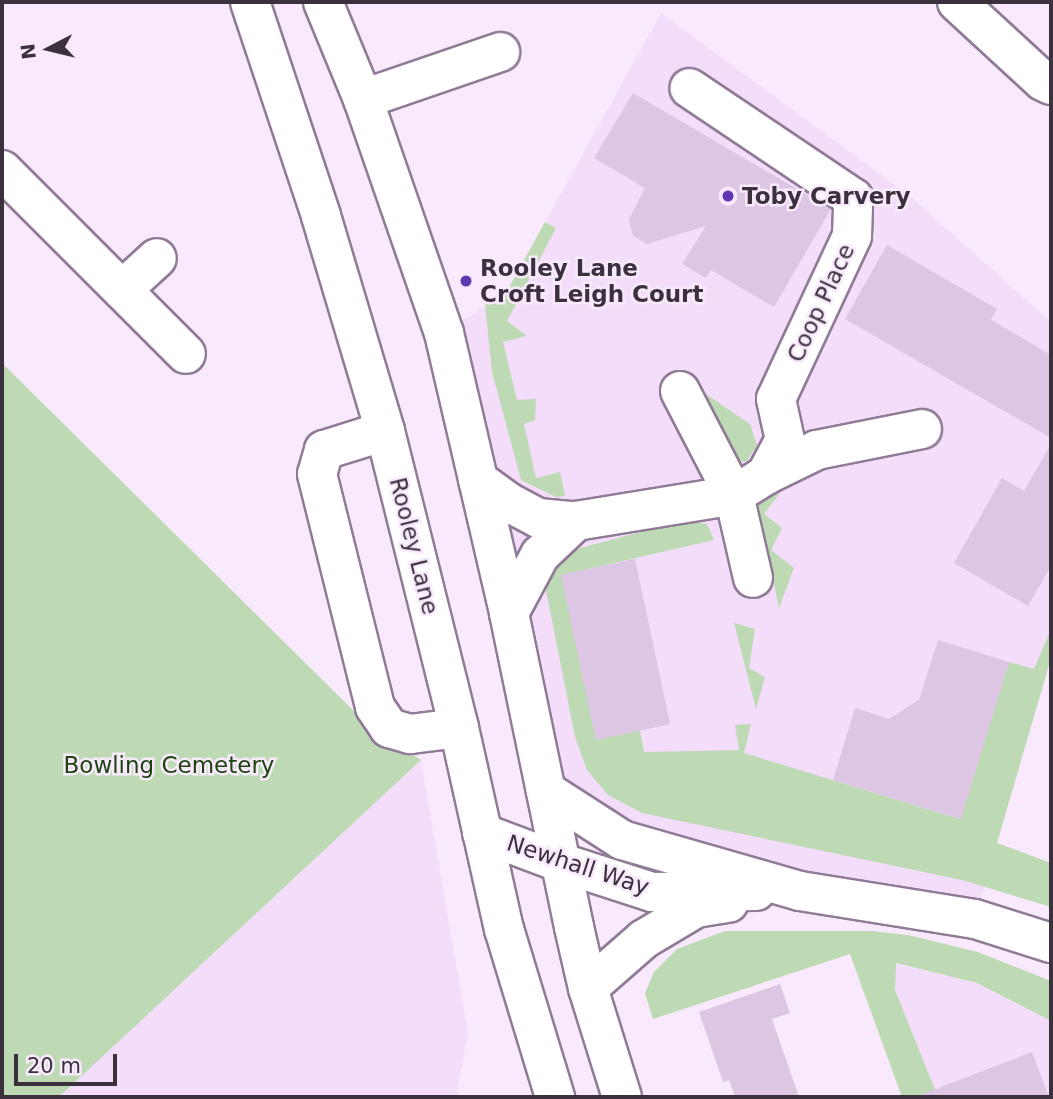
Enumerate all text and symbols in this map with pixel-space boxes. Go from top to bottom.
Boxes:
north arrow [14,14,84,84]
text: N [16,42,40,61]
place label: Toby Carvery [742,182,911,210]
marker: Toby Carvery [720,188,736,204]
street label: Coop Place [782,239,860,367]
place label: Rooley Lane Croft Leigh Court [480,254,703,308]
marker: Rooley Lane Croft Leigh Court [458,273,474,289]
street label: Rooley Lane [384,475,444,617]
park label: Bowling Cemetery [64,751,274,779]
street label: Newhall Way [503,829,653,901]
scale bar [18,1040,121,1084]
text: 20 m [27,1054,81,1078]

